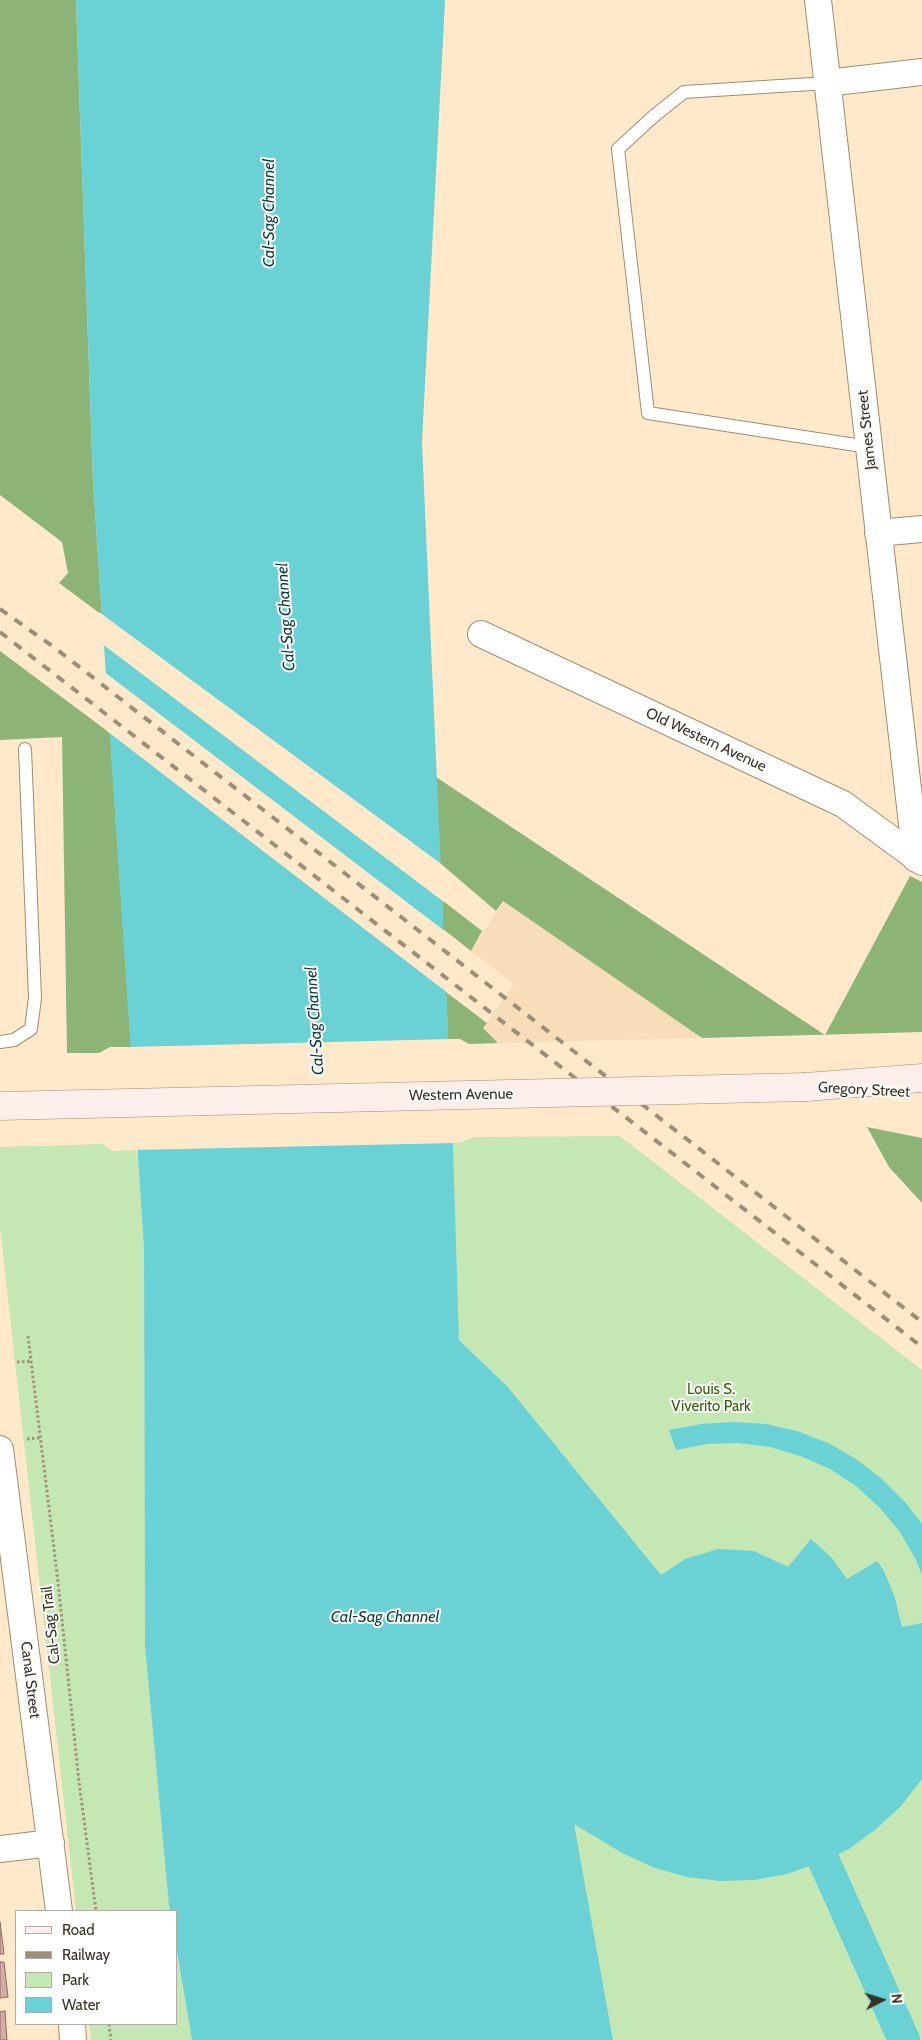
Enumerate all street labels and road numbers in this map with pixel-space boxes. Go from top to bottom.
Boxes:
street label: James Street [854,389,880,471]
street label: Old Western Avenue [643,704,769,776]
street label: Gregory Street [818,1079,910,1101]
street label: Western Avenue [409,1085,513,1105]
street label: Cal-Sag Trail [38,1585,64,1665]
street label: Canal Street [16,1640,44,1720]

